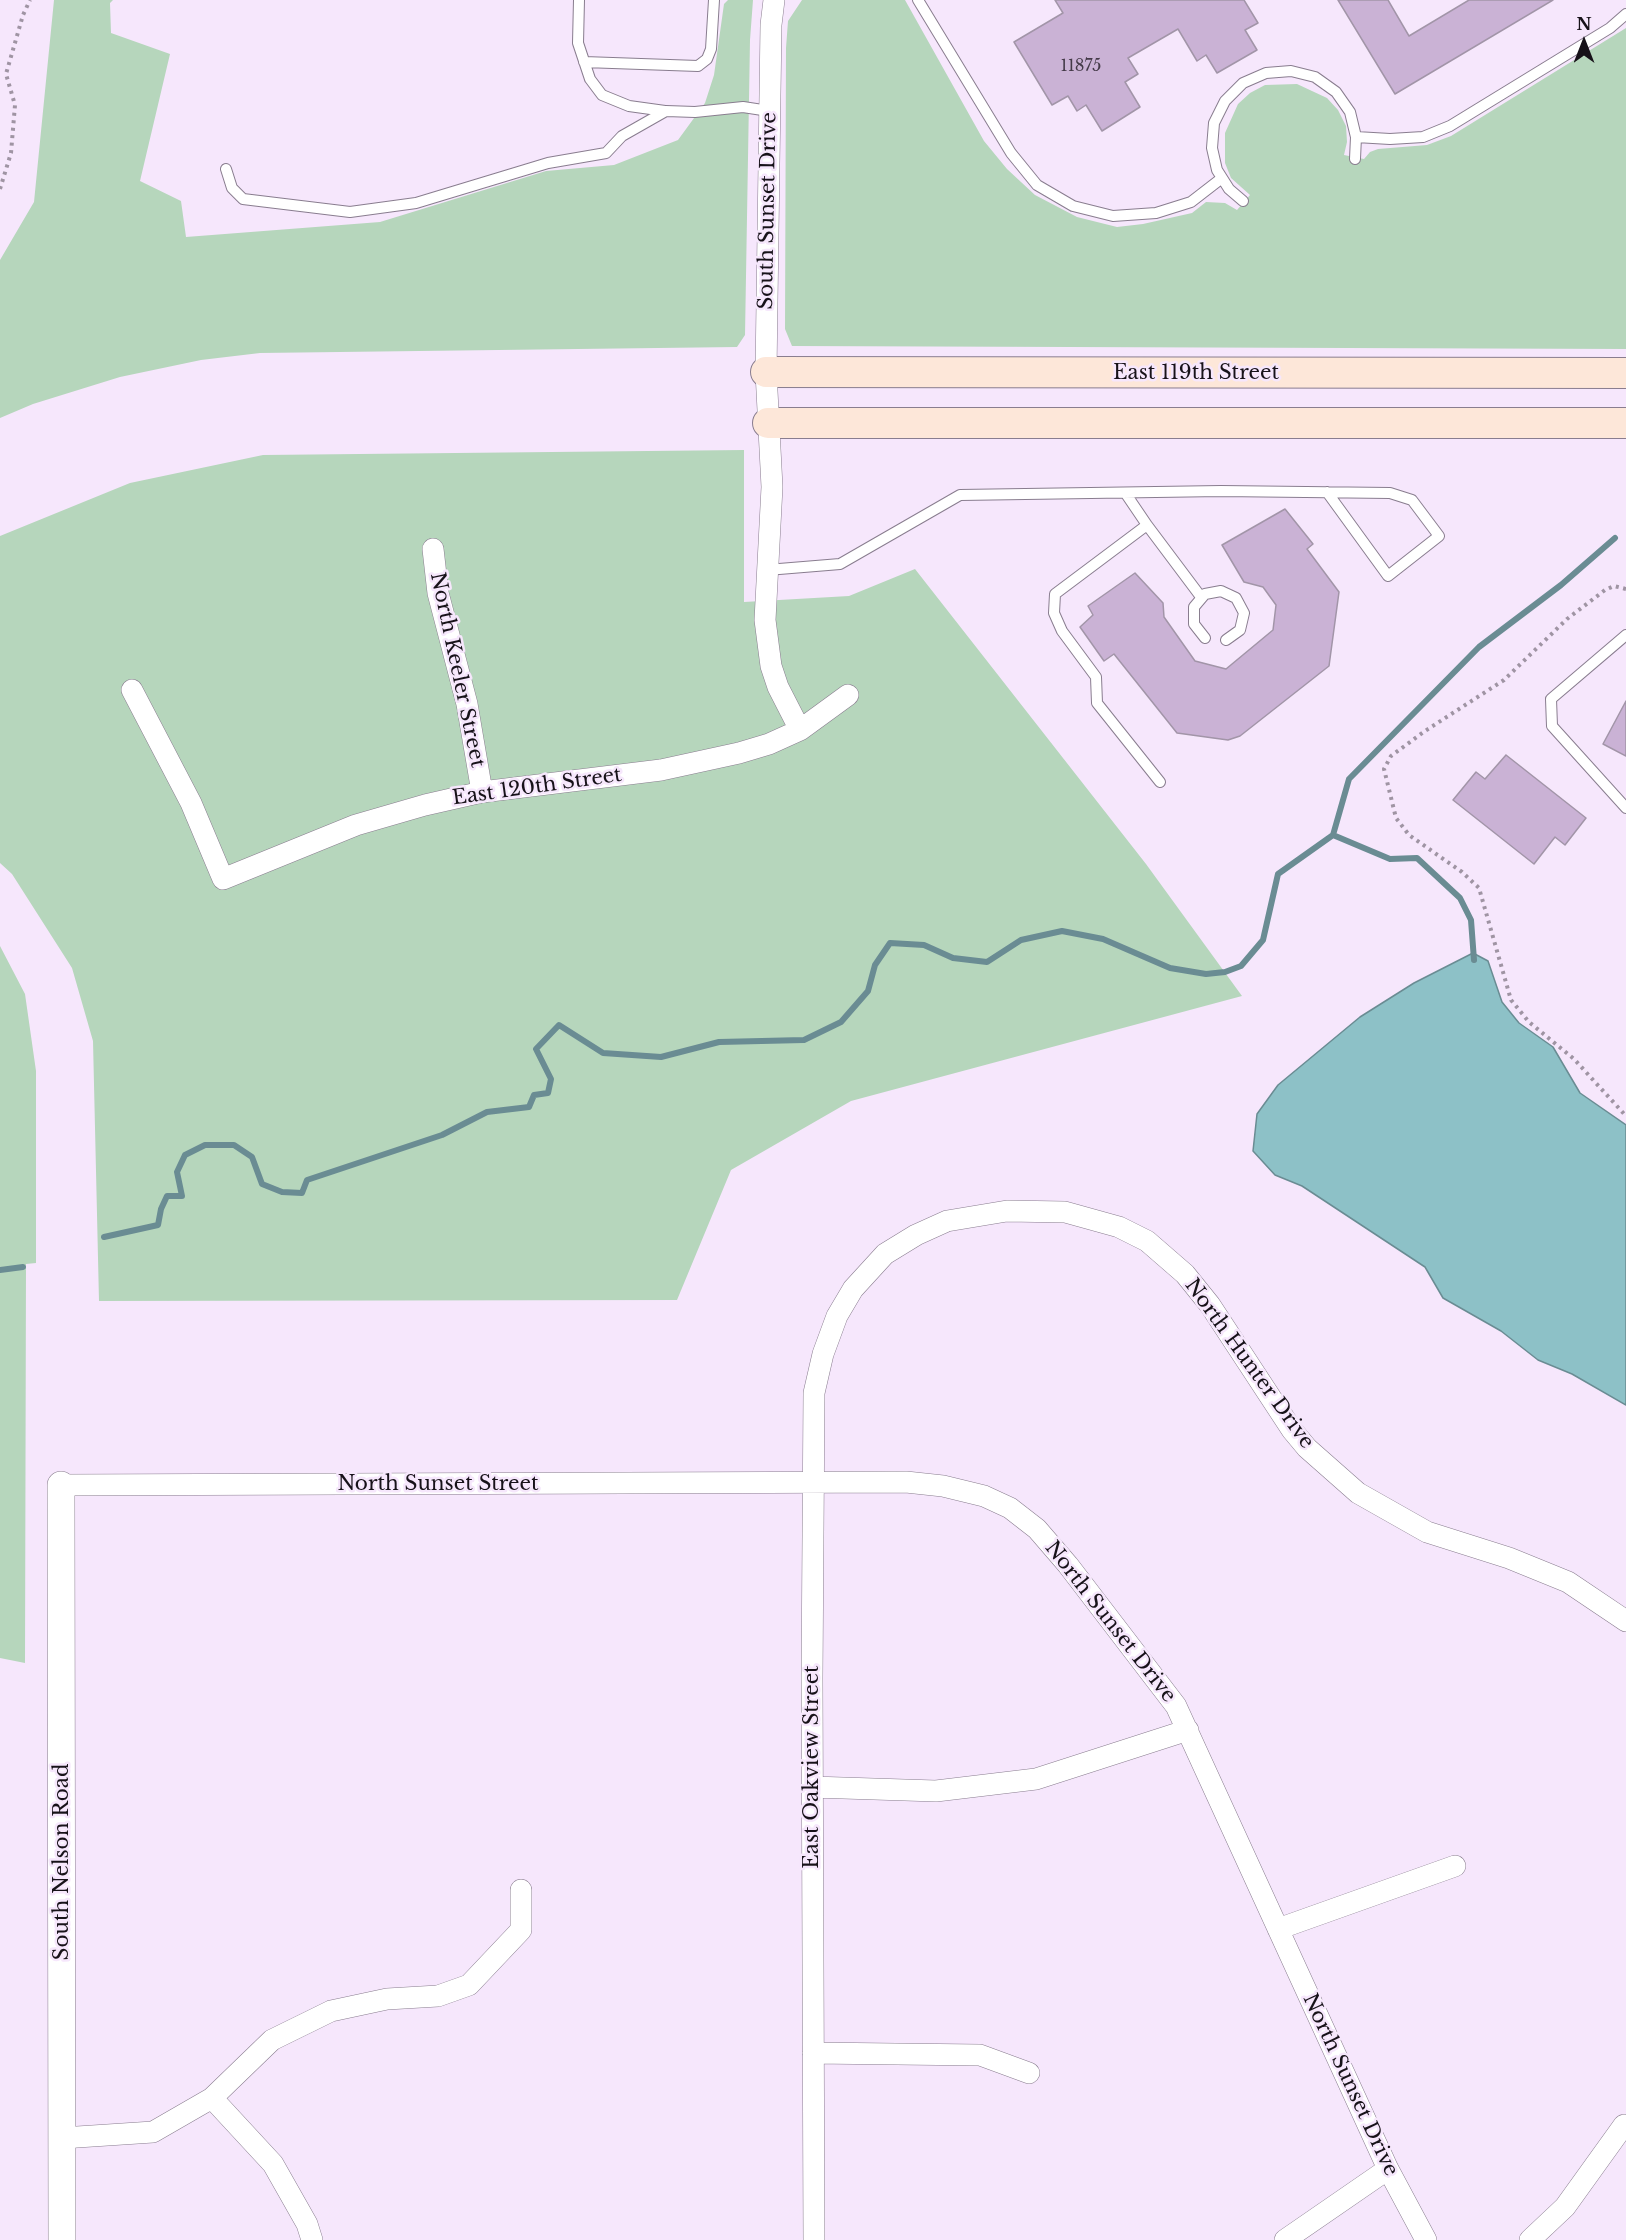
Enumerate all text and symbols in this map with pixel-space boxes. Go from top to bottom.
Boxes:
north arrow [1554,12,1614,72]
text: N [1576,14,1592,34]
house number: 11875 [1061,56,1101,76]
street label: South Sunset Drive [754,112,782,310]
street label: East 119th Street [1113,361,1279,385]
street label: North Keeler Street [425,570,489,770]
street label: East 120th Street [451,763,623,811]
street label: North Hunter Drive [1179,1274,1319,1454]
street label: North Sunset Street [337,1472,539,1496]
street label: North Sunset Drive [1040,1537,1180,1707]
street label: East Oakview Street [800,1665,824,1869]
street label: South Nelson Road [50,1764,74,1960]
street label: North Sunset Drive [1297,1990,1403,2180]

